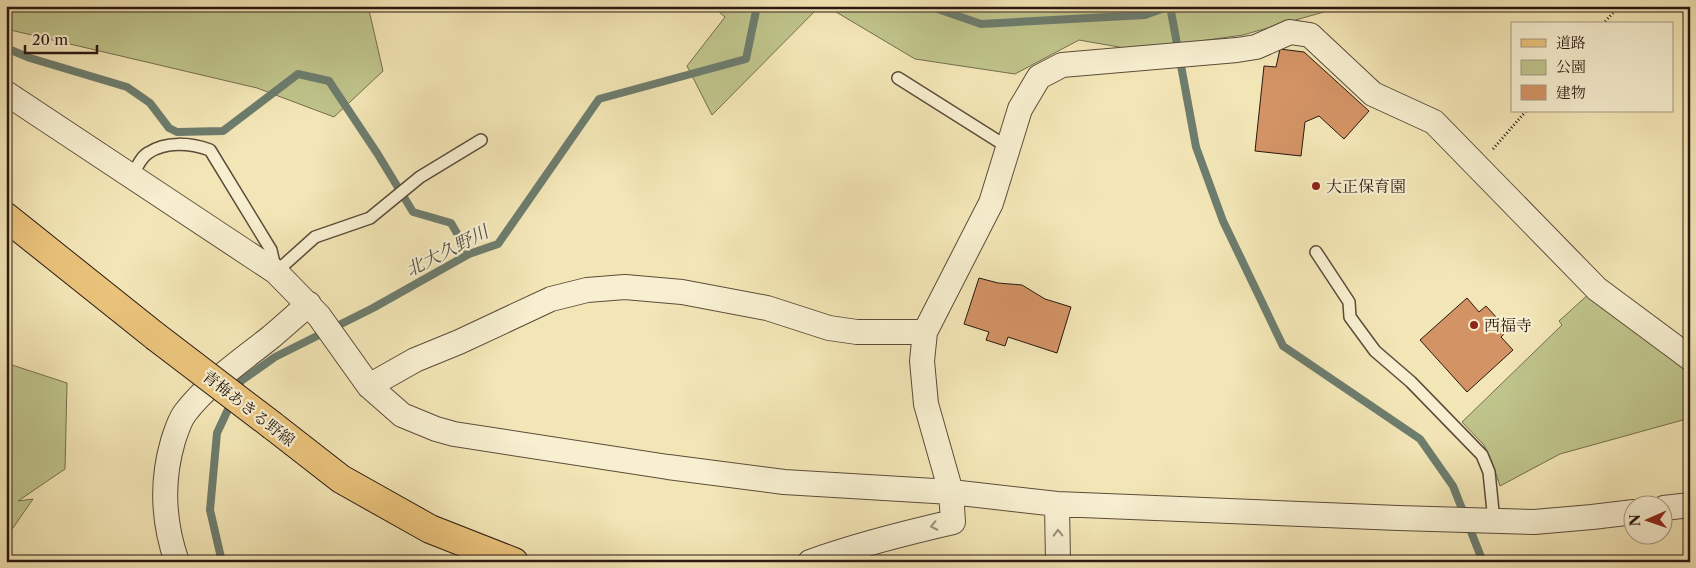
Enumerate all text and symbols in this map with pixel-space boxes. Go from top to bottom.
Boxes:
scale bar [25,22,98,54]
legend [1511,22,1674,112]
text: 20 m [32,30,68,49]
text: 道路 [1556,33,1586,52]
text: 公園 [1556,57,1586,76]
text: 建物 [1556,83,1586,102]
place label: 大正保育園 [1326,176,1406,196]
marker: 大正保育園 [1310,180,1322,192]
water label: 北大久野川 [402,220,494,281]
place label: 西福寺 [1484,315,1532,335]
marker: 西福寺 [1468,319,1480,331]
street label: 青梅あきる野線 [199,366,299,450]
north arrow [1624,496,1674,546]
text: N [1626,514,1644,527]
one-way arrow [930,520,939,531]
one-way arrow [1052,528,1063,536]

